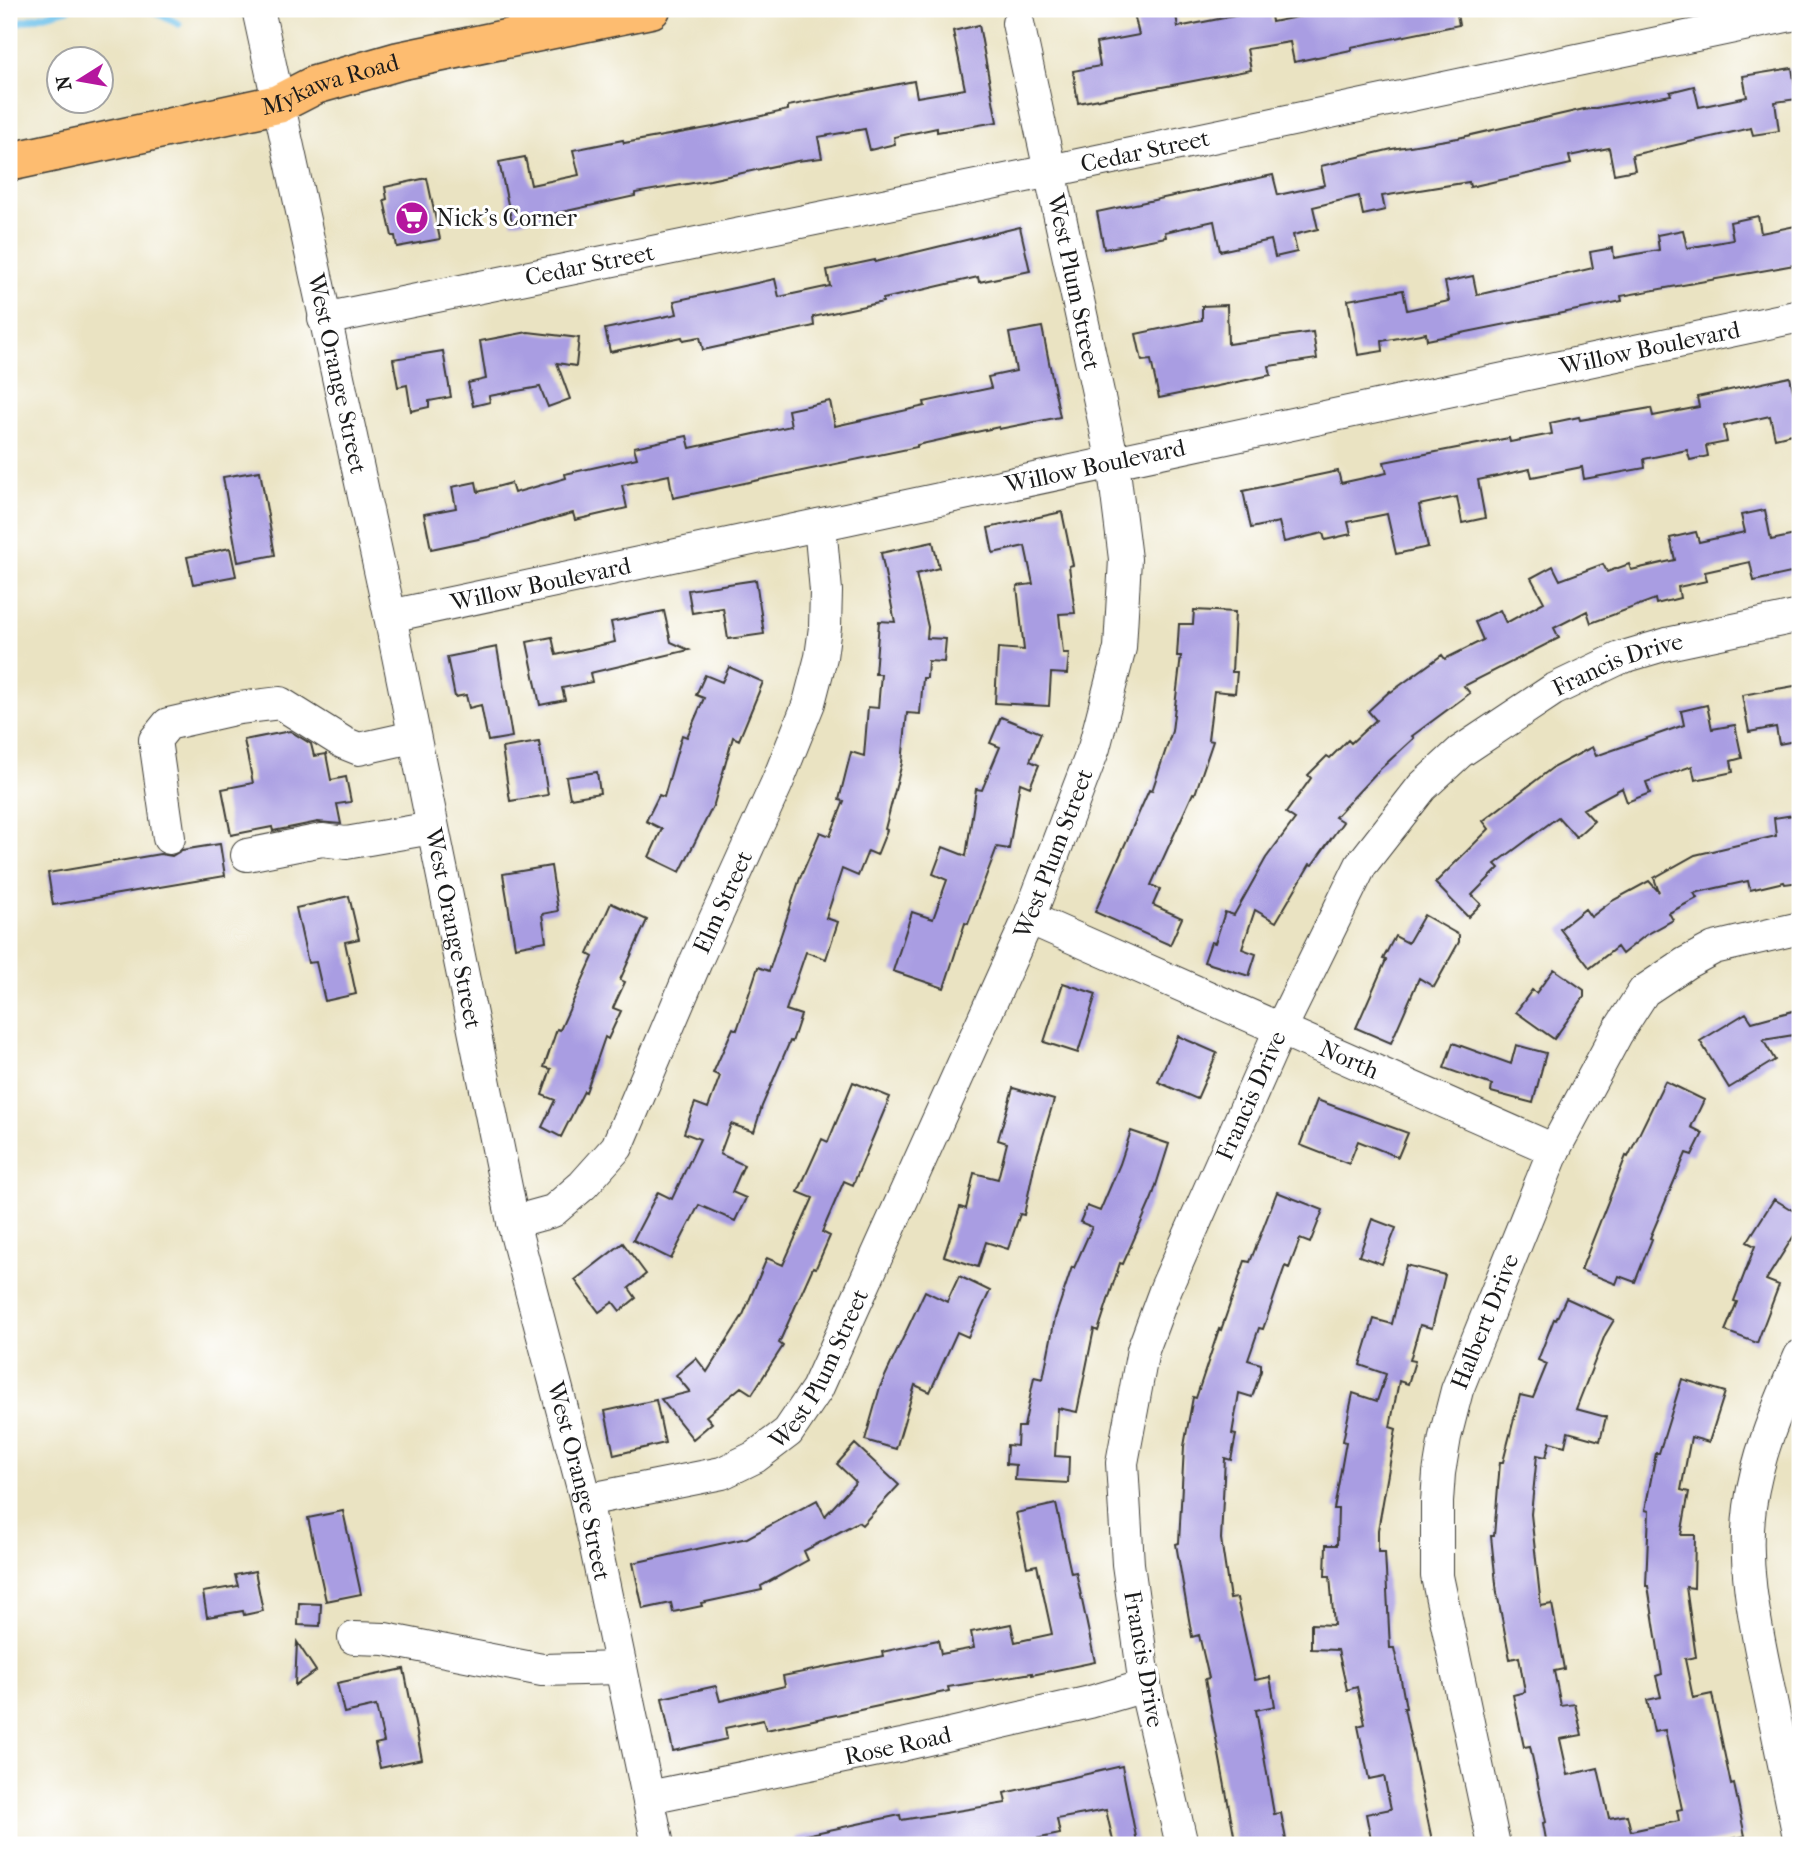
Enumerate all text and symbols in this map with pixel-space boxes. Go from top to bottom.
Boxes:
north arrow [46,46,116,116]
street label: Mykawa Road [259,48,403,121]
text: N [52,73,76,92]
street label: Cedar Street [1078,124,1212,178]
street label: West Plum Street [1041,190,1106,373]
supermarket icon: Nick's Corner [393,199,431,237]
place label: Nick's Corner [436,204,578,232]
street label: Cedar Street [523,238,657,292]
street label: West Orange Street [302,270,373,477]
street label: Willow Boulevard [1556,315,1743,381]
street label: Willow Boulevard [1002,433,1189,499]
street label: Willow Boulevard [447,551,634,617]
street label: Francis Drive [1548,627,1686,702]
street label: West Plum Street [1007,764,1099,944]
street label: West Orange Street [419,825,488,1032]
street label: Elm Street [687,846,758,958]
street label: Francis Drive [1210,1027,1292,1165]
street label: North [1315,1034,1384,1085]
street label: Halbert Drive [1445,1249,1525,1393]
street label: West Plum Street [763,1284,874,1456]
street label: West Orange Street [541,1378,617,1584]
street label: Francis Drive [1118,1588,1170,1730]
street label: Rose Road [842,1720,955,1771]

